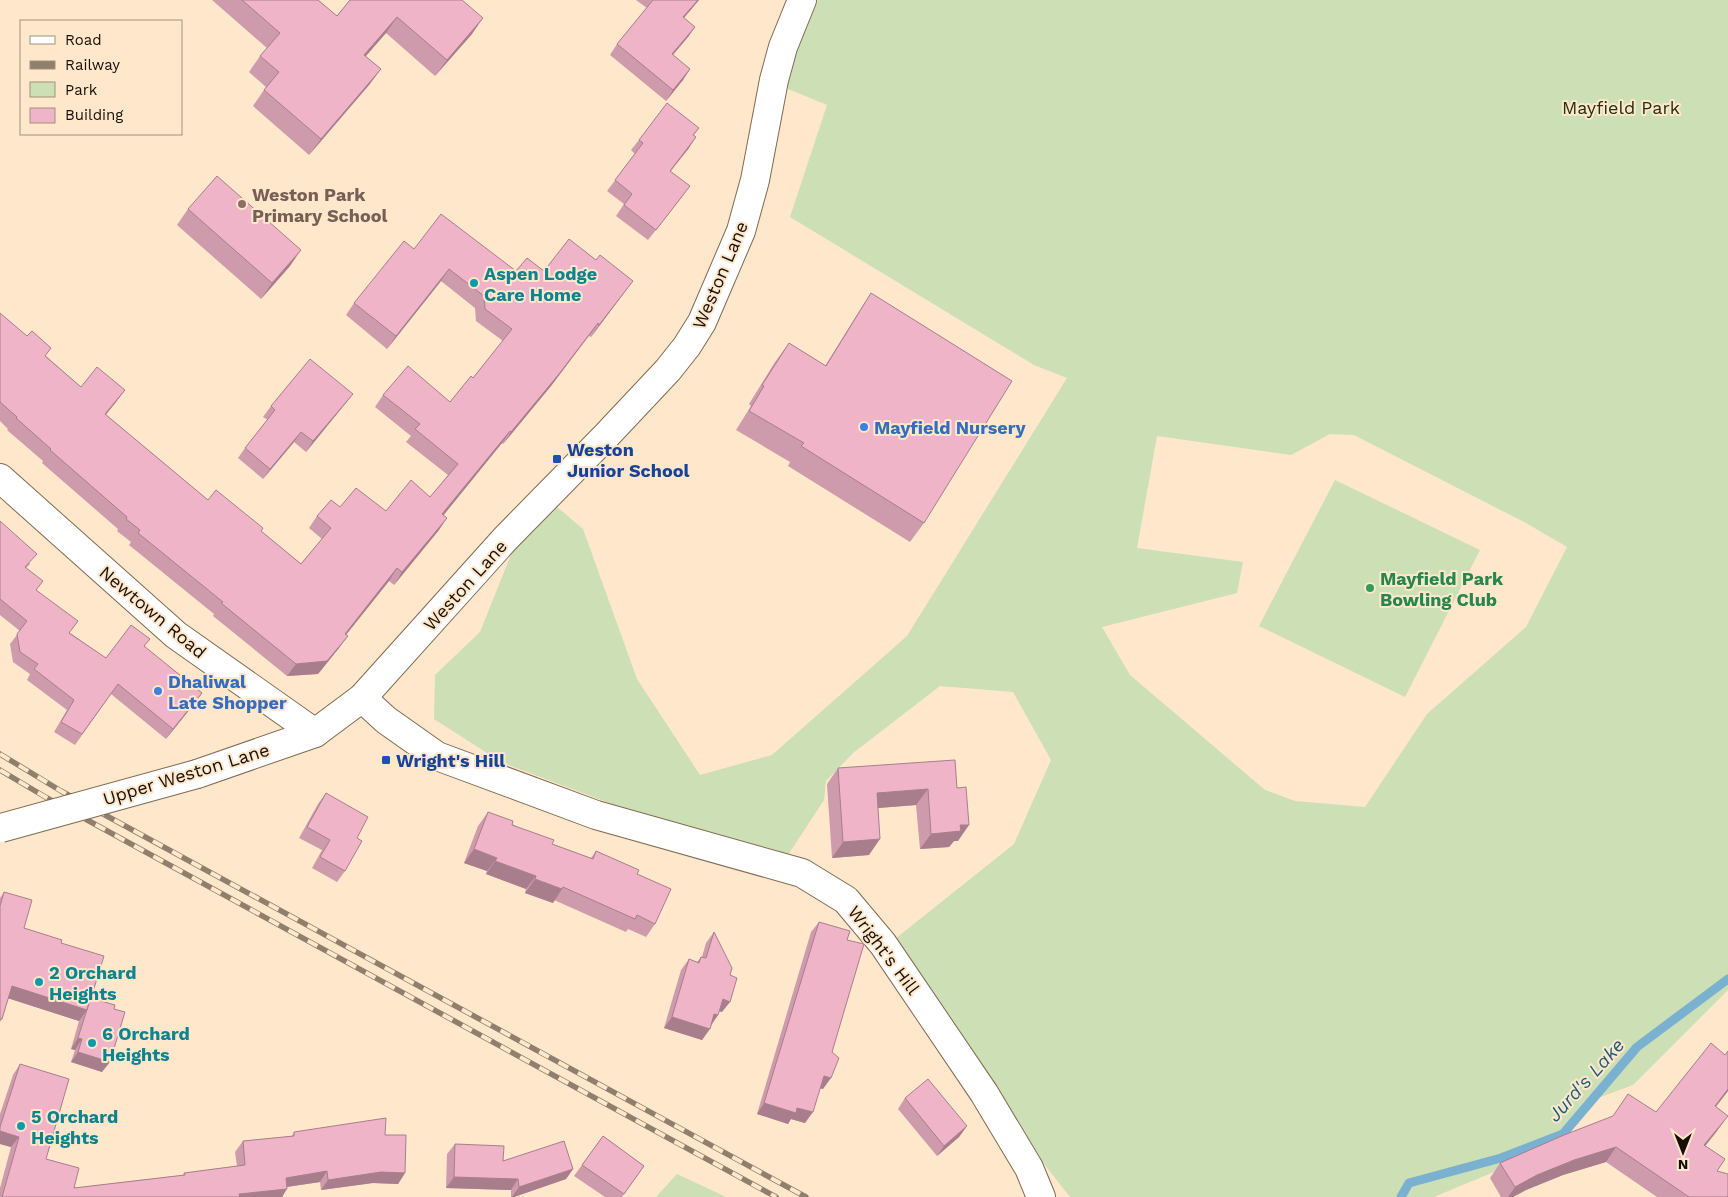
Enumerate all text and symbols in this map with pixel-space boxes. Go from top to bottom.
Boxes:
legend [20,20,182,135]
text: Road [65,31,102,49]
text: Railway [65,56,120,74]
text: Park [65,81,98,99]
park label: Mayfield Park [1562,97,1680,118]
text: Building [65,106,123,124]
place label: Weston Park Primary School [252,184,388,226]
marker: Weston Park Primary School [236,198,248,210]
street label: Weston Lane [688,218,752,332]
place label: Aspen Lodge Care Home [484,263,597,305]
marker: Aspen Lodge Care Home [468,277,480,289]
place label: Mayfield Nursery [874,417,1026,438]
marker: Mayfield Nursery [858,421,870,433]
place label: Weston Junior School [567,439,690,481]
marker: Weston Junior School [551,453,563,465]
street label: Weston Lane [419,535,511,635]
street label: Newtown Road [95,561,211,663]
place label: Mayfield Park Bowling Club [1380,568,1504,610]
marker: Mayfield Park Bowling Club [1364,582,1376,594]
place label: Dhaliwal Late Shopper [168,671,287,713]
marker: Dhaliwal Late Shopper [152,685,164,697]
street label: Upper Weston Lane [100,739,272,809]
place label: Wright's Hill [396,750,505,771]
marker: Wright's Hill [380,754,392,766]
street label: Wright's Hill [844,901,924,999]
place label: 2 Orchard Heights [49,962,136,1004]
marker: 2 Orchard Heights [33,976,45,988]
place label: 6 Orchard Heights [102,1023,190,1065]
water label: Jurd's Lake [1543,1034,1629,1126]
marker: 6 Orchard Heights [86,1037,98,1049]
place label: 5 Orchard Heights [31,1106,118,1148]
marker: 5 Orchard Heights [15,1120,27,1132]
north arrow [1658,1127,1708,1177]
text: N [1678,1157,1688,1173]

